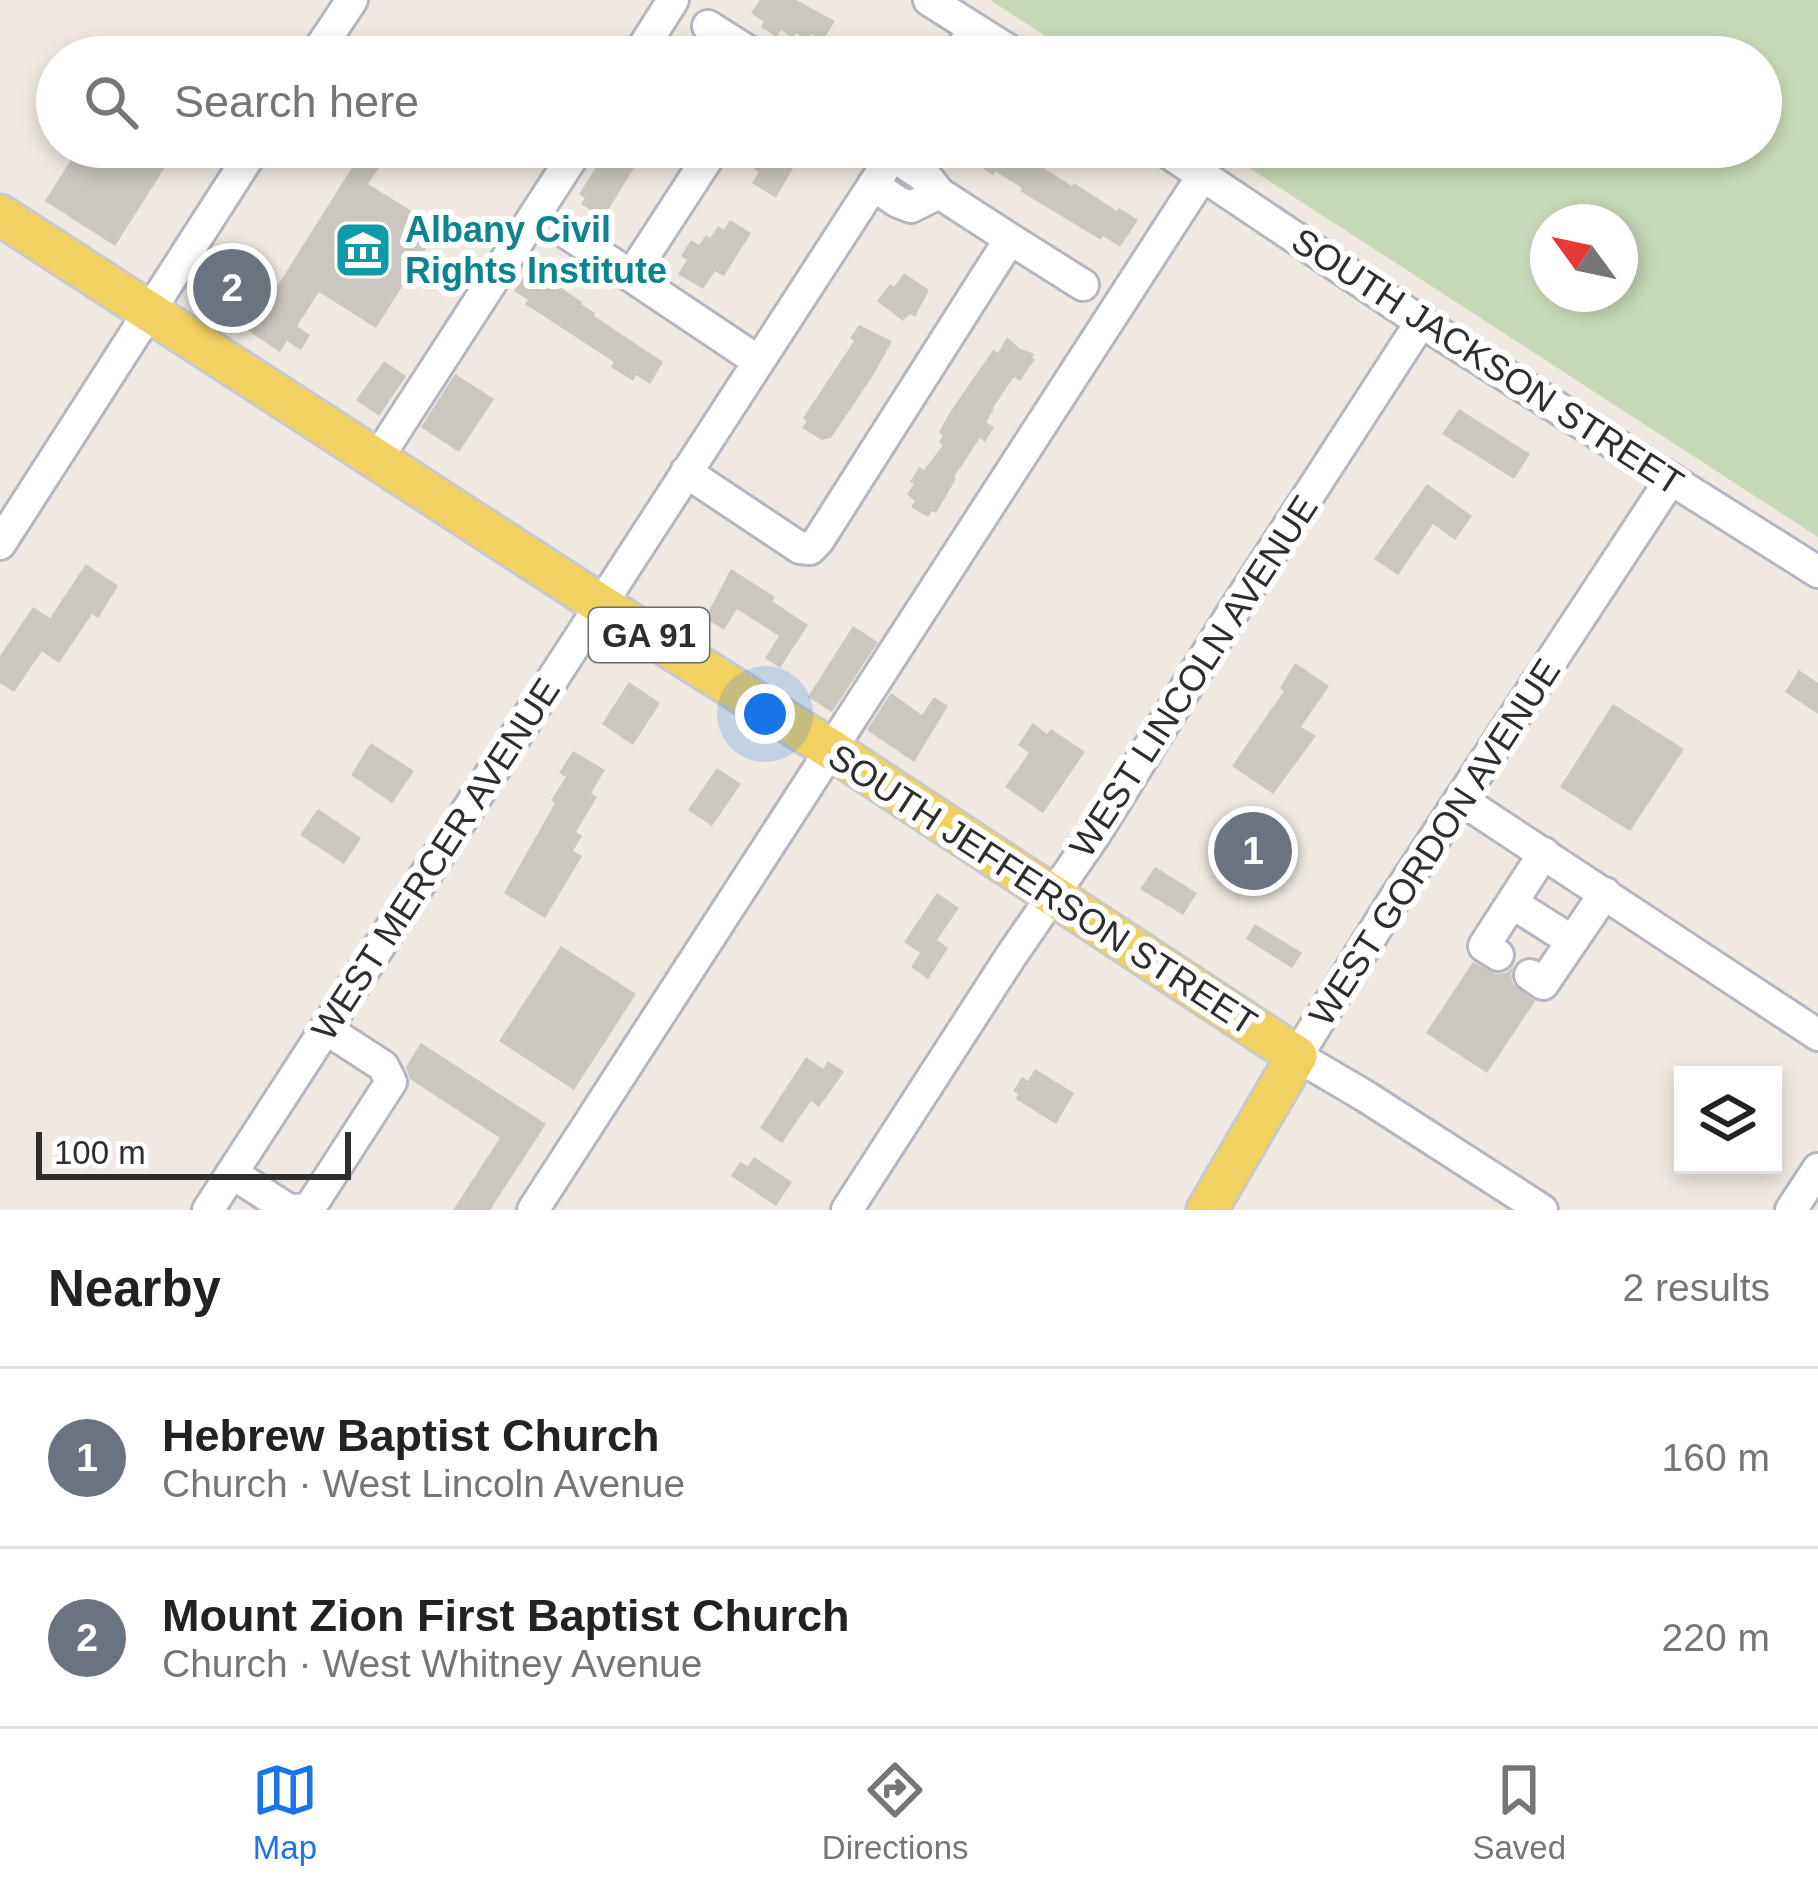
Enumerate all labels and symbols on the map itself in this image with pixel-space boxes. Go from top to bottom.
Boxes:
north arrow [1530,204,1638,312]
place label: Albany Civil Rights Institute [405,209,667,291]
museum icon: Albany Civil Rights Institute [332,219,394,281]
street label: SOUTH JACKSON STREET [1284,219,1691,503]
pin: 2 [193,243,271,333]
street label: WEST LINCOLN AVENUE [1061,488,1326,865]
road number: GA 91 [589,608,709,662]
street label: WEST GORDON AVENUE [1300,651,1568,1033]
street label: WEST MERCER AVENUE [303,671,568,1048]
your location [735,684,795,744]
street label: SOUTH JEFFERSON STREET [821,736,1264,1043]
pin: 1 [1214,806,1292,896]
scale bar [36,1126,351,1179]

